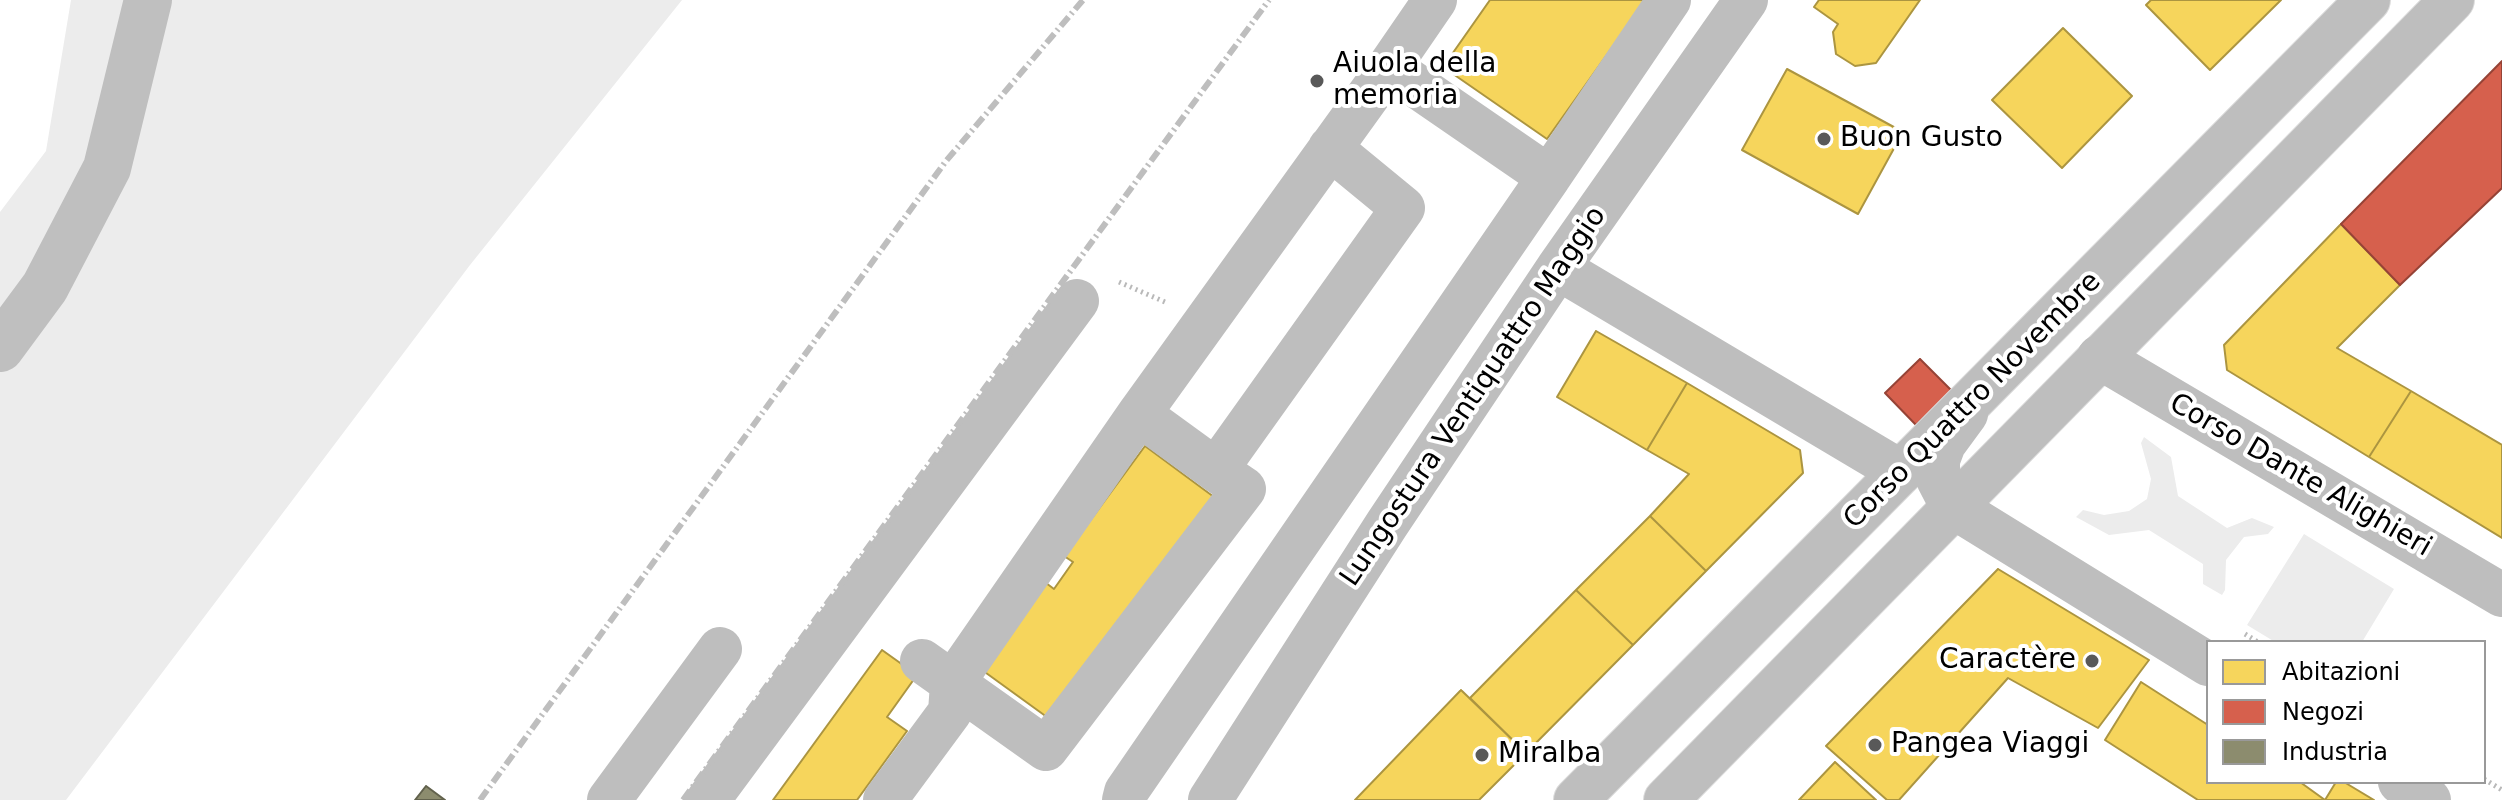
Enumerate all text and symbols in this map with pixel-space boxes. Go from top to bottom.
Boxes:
place label: Aiuola della memoria [1333,48,1496,114]
marker: Aiuola della memoria [1308,72,1326,90]
place label: Buon Gusto [1840,122,2003,156]
marker: Buon Gusto [1815,130,1833,148]
street label: Lungostura Ventiquattro Maggio [1334,201,1614,593]
street label: Corso Quattro Novembre [1837,265,2109,537]
street label: Corso Dante Alighieri [2163,387,2437,565]
legend [2206,640,2486,784]
place label: Caractère [1939,644,2076,678]
marker: Caractère [2083,652,2101,670]
text: Abitazioni [2282,658,2400,686]
text: Negozi [2282,698,2364,726]
place label: Pangea Viaggi [1891,728,2089,762]
marker: Pangea Viaggi [1866,736,1884,754]
place label: Miralba [1498,738,1601,772]
text: Industria [2282,738,2388,766]
marker: Miralba [1473,746,1491,764]

